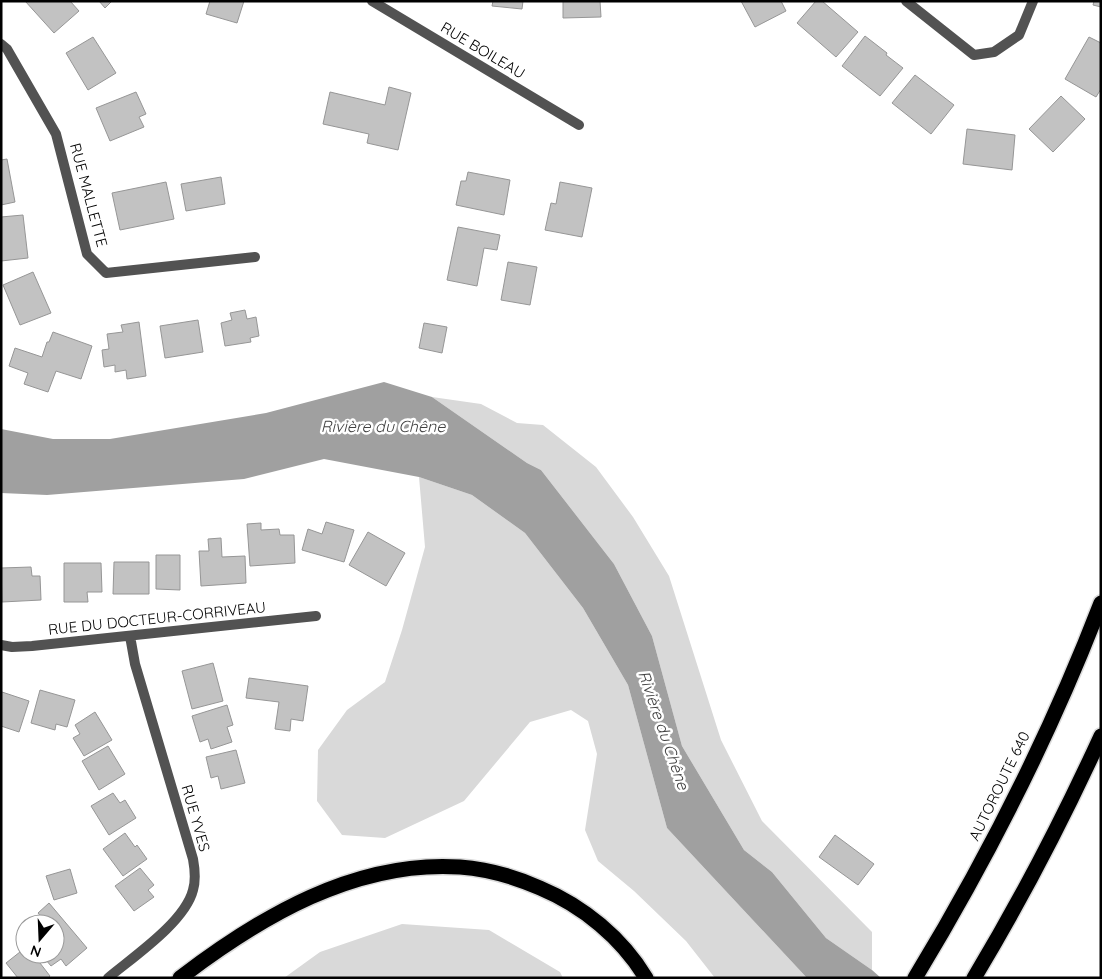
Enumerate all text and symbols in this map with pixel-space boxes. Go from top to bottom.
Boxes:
street label: RUE BOILEAU [437,17,529,83]
street label: RUE MALLETTE [66,141,112,249]
water label: Rivière du Chêne [321,416,446,436]
street label: RUE DU DOCTEUR-CORRIVEAU [47,597,267,639]
water label: Rivière du Chêne [634,668,694,793]
street label: AUTOROUTE 640 [964,728,1034,844]
street label: RUE YVES [177,782,215,854]
north arrow [15,914,65,964]
text: N [28,941,44,961]

